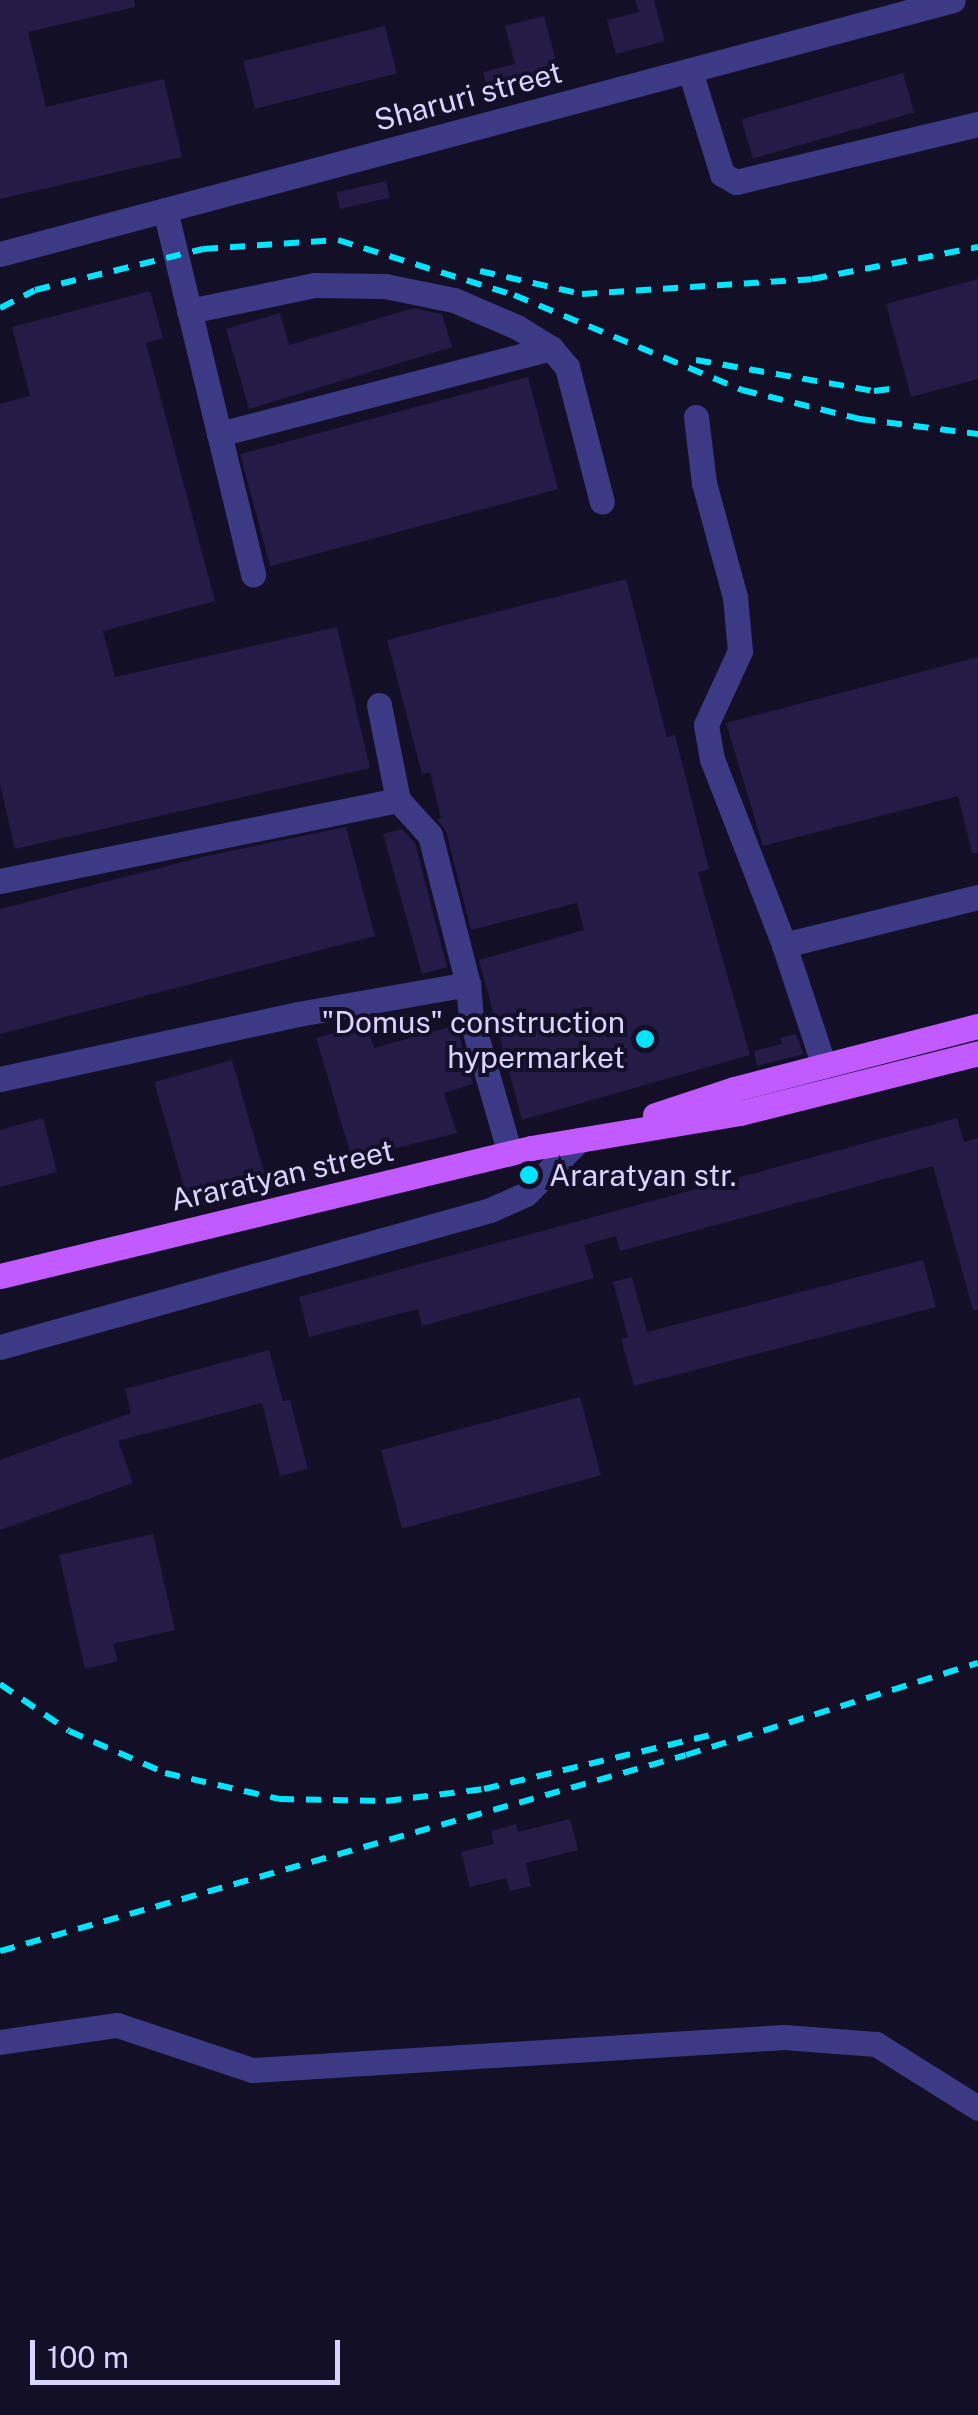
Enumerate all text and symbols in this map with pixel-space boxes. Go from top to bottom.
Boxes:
street label: Sharuri street [370,54,566,138]
place label: "Domus" construction hypermarket [321,1004,625,1074]
marker: "Domus" construction hypermarket [634,1028,656,1050]
street label: Araratyan street [167,1132,397,1218]
place label: Araratyan str. [549,1157,737,1193]
marker: Araratyan str. [518,1164,540,1186]
scale bar [35,2320,345,2382]
text: 100 m [47,2339,129,2375]

